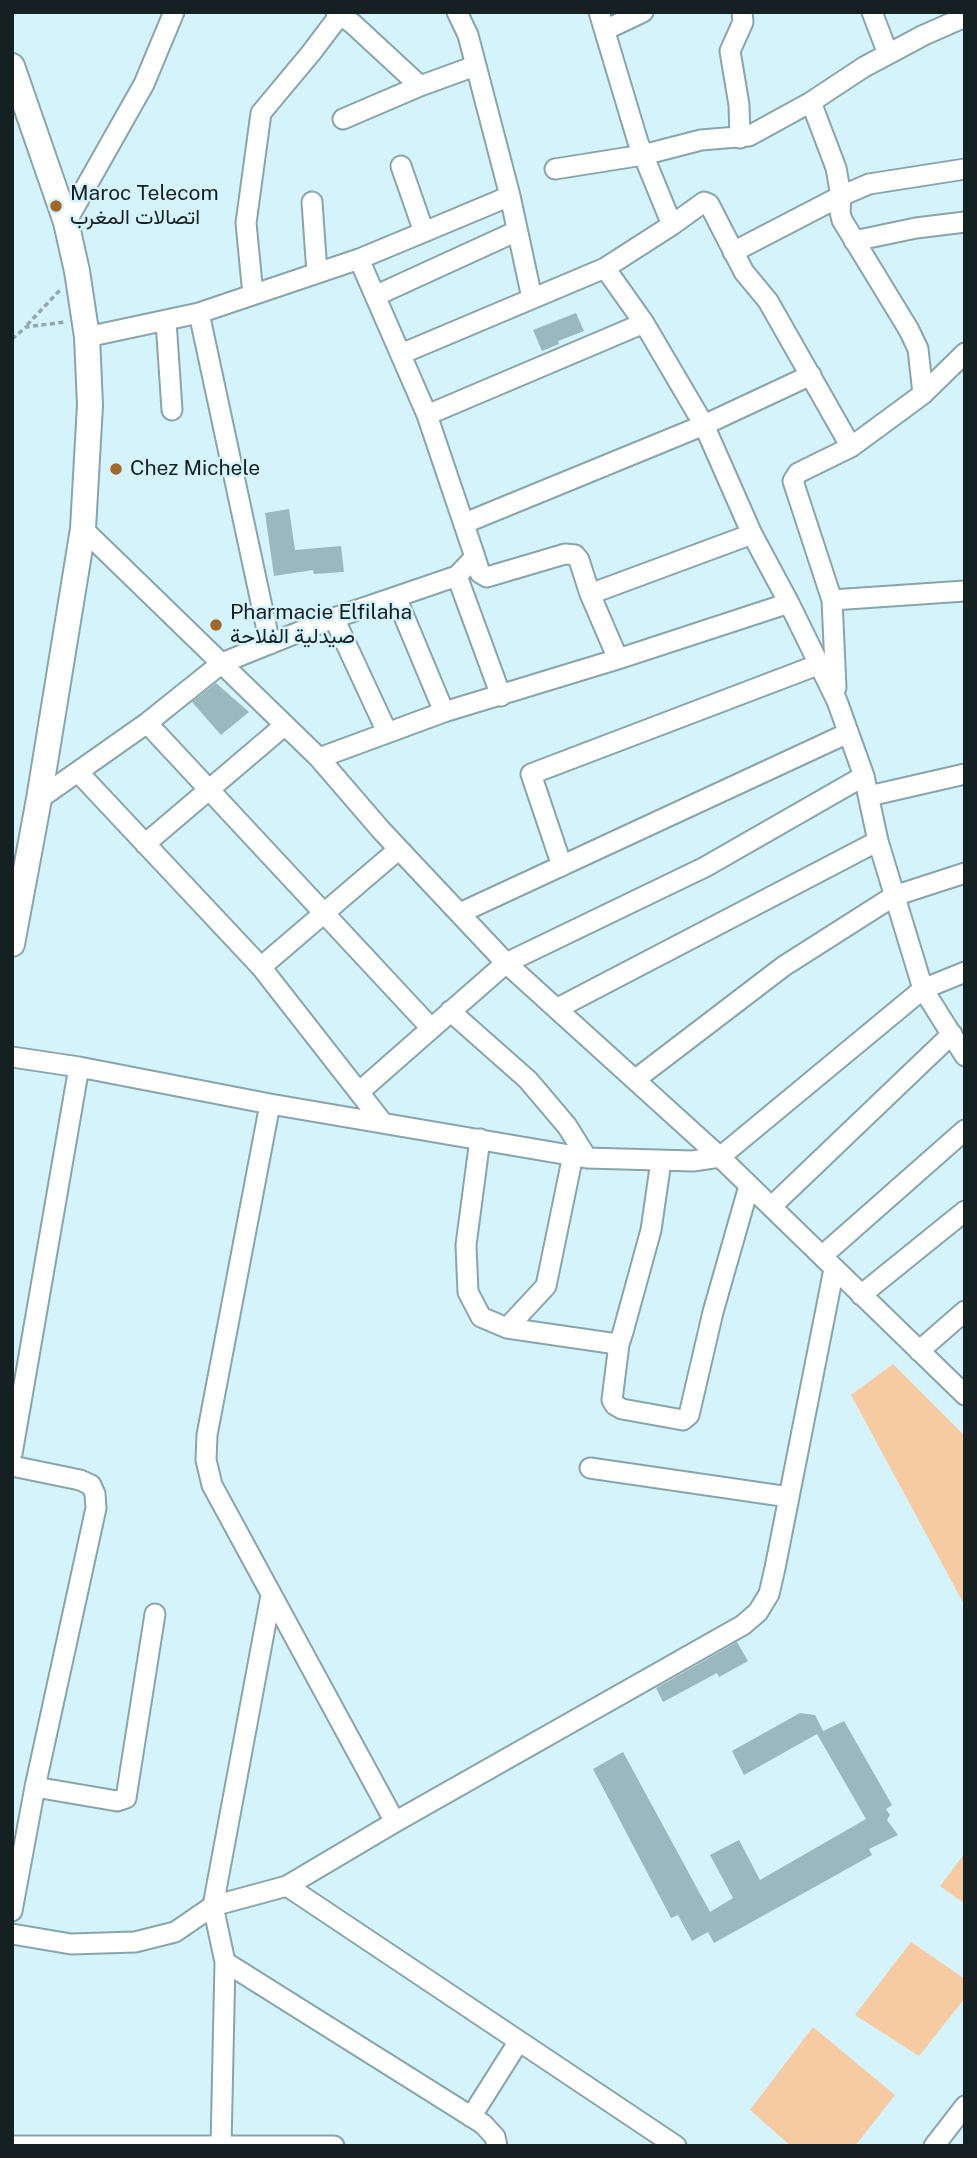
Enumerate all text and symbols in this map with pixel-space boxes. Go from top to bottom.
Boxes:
place label: Maroc Telecom اتصالات المغرب [70,181,219,231]
marker: Maroc Telecom اتصالات المغرب [48,198,64,214]
place label: Chez Michele [130,456,260,482]
marker: Chez Michele [108,461,124,477]
place label: Pharmacie Elfilaha صيدلية الفلاحة [230,600,412,650]
marker: Pharmacie Elfilaha صيدلية الفلاحة [208,617,224,633]

